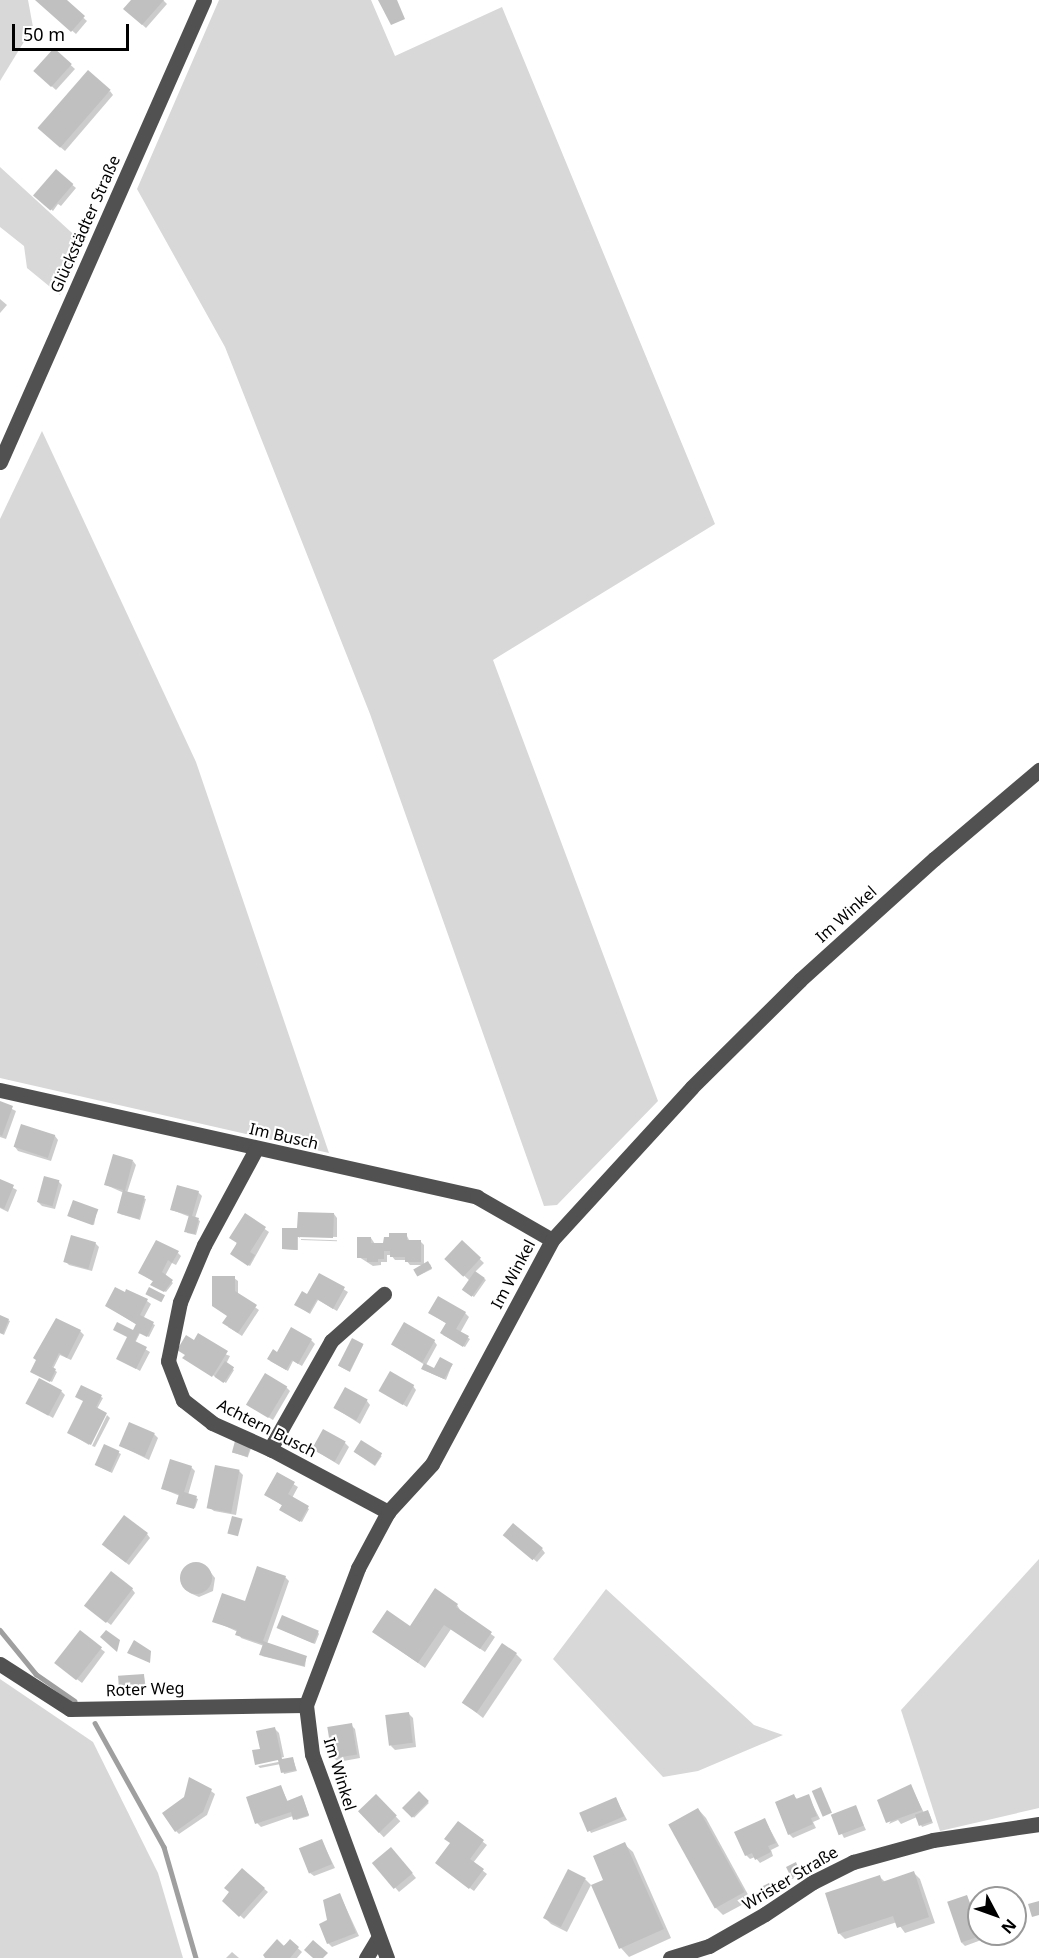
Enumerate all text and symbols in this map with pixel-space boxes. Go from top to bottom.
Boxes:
scale bar [15,12,132,50]
text: 50 m [23,22,65,46]
street label: Glückstädter Straße [46,152,124,296]
street label: Im Winkel [812,882,880,946]
street label: Im Busch [248,1119,320,1153]
street label: Im Winkel [487,1236,539,1312]
street label: Achtern Busch [214,1395,320,1461]
street label: Roter Weg [105,1678,185,1700]
street label: Im Winkel [320,1735,360,1813]
street label: Wrister Straße [739,1842,841,1914]
north arrow [967,1886,1027,1946]
text: N [997,1914,1022,1939]

